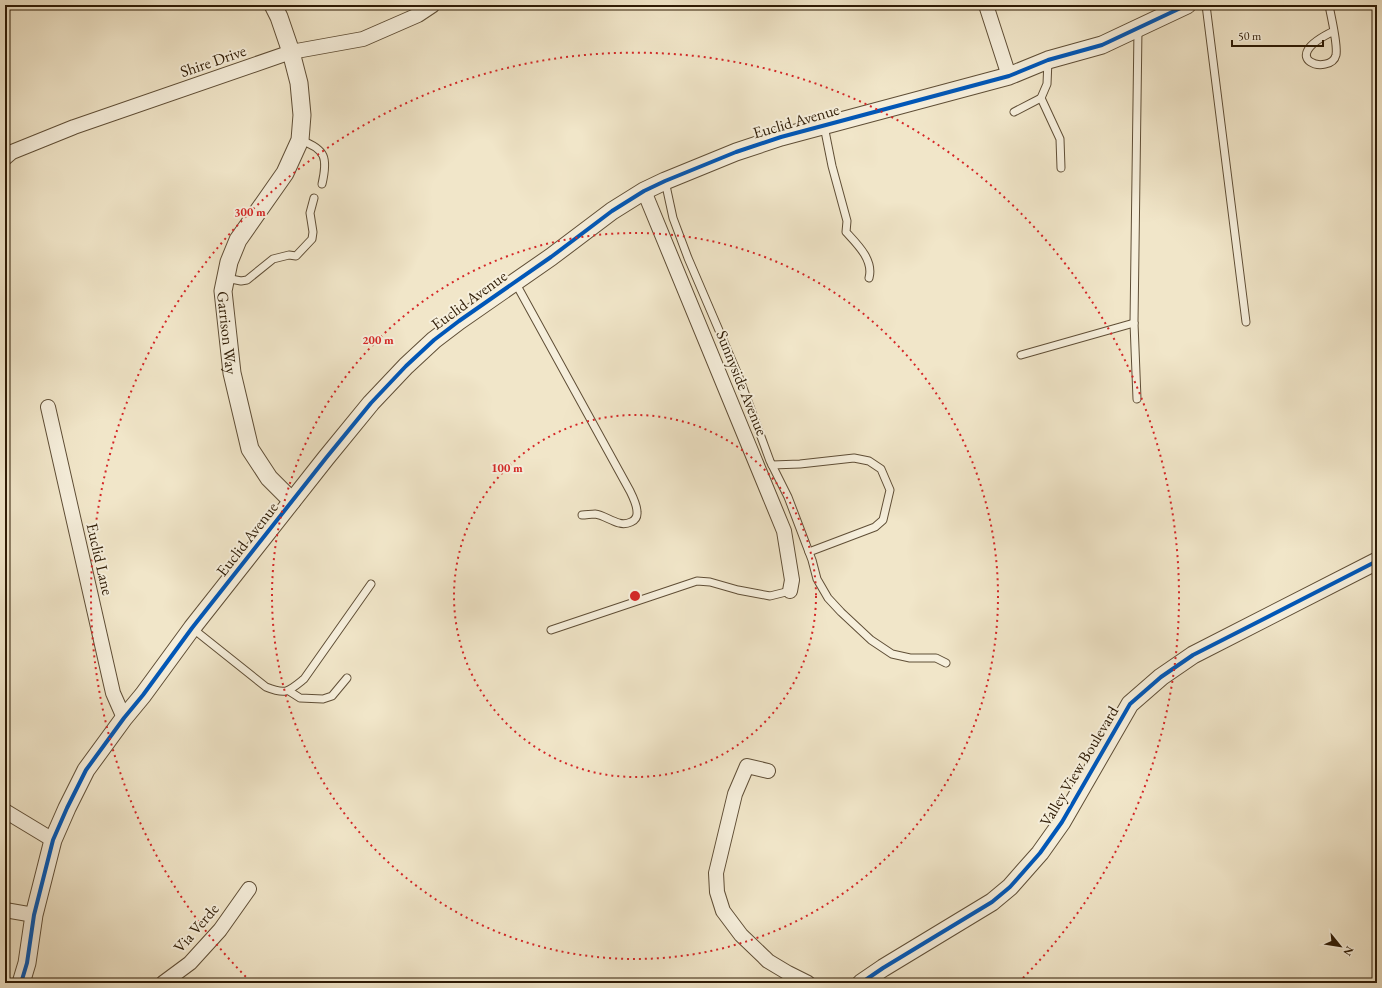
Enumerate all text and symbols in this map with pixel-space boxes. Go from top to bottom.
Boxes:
scale bar [1232,22,1323,48]
text: 50 m [1238,28,1262,44]
street label: Shire Drive [177,40,249,82]
street label: Euclid Avenue [750,99,842,143]
text: 300 m [234,204,266,220]
street label: Euclid Avenue [427,265,511,335]
street label: Garrison Way [213,290,243,376]
street label: Sunnyside Avenue [711,327,773,439]
text: 200 m [362,332,394,348]
text: 100 m [491,460,523,476]
street label: Euclid Avenue [211,497,283,581]
street label: Euclid Lane [82,521,118,597]
centre of rings [628,589,642,603]
street label: Valley View Boulevard [1035,701,1124,830]
street label: Via Verde [169,899,223,957]
north arrow [1320,926,1360,966]
text: N [1340,944,1357,958]

